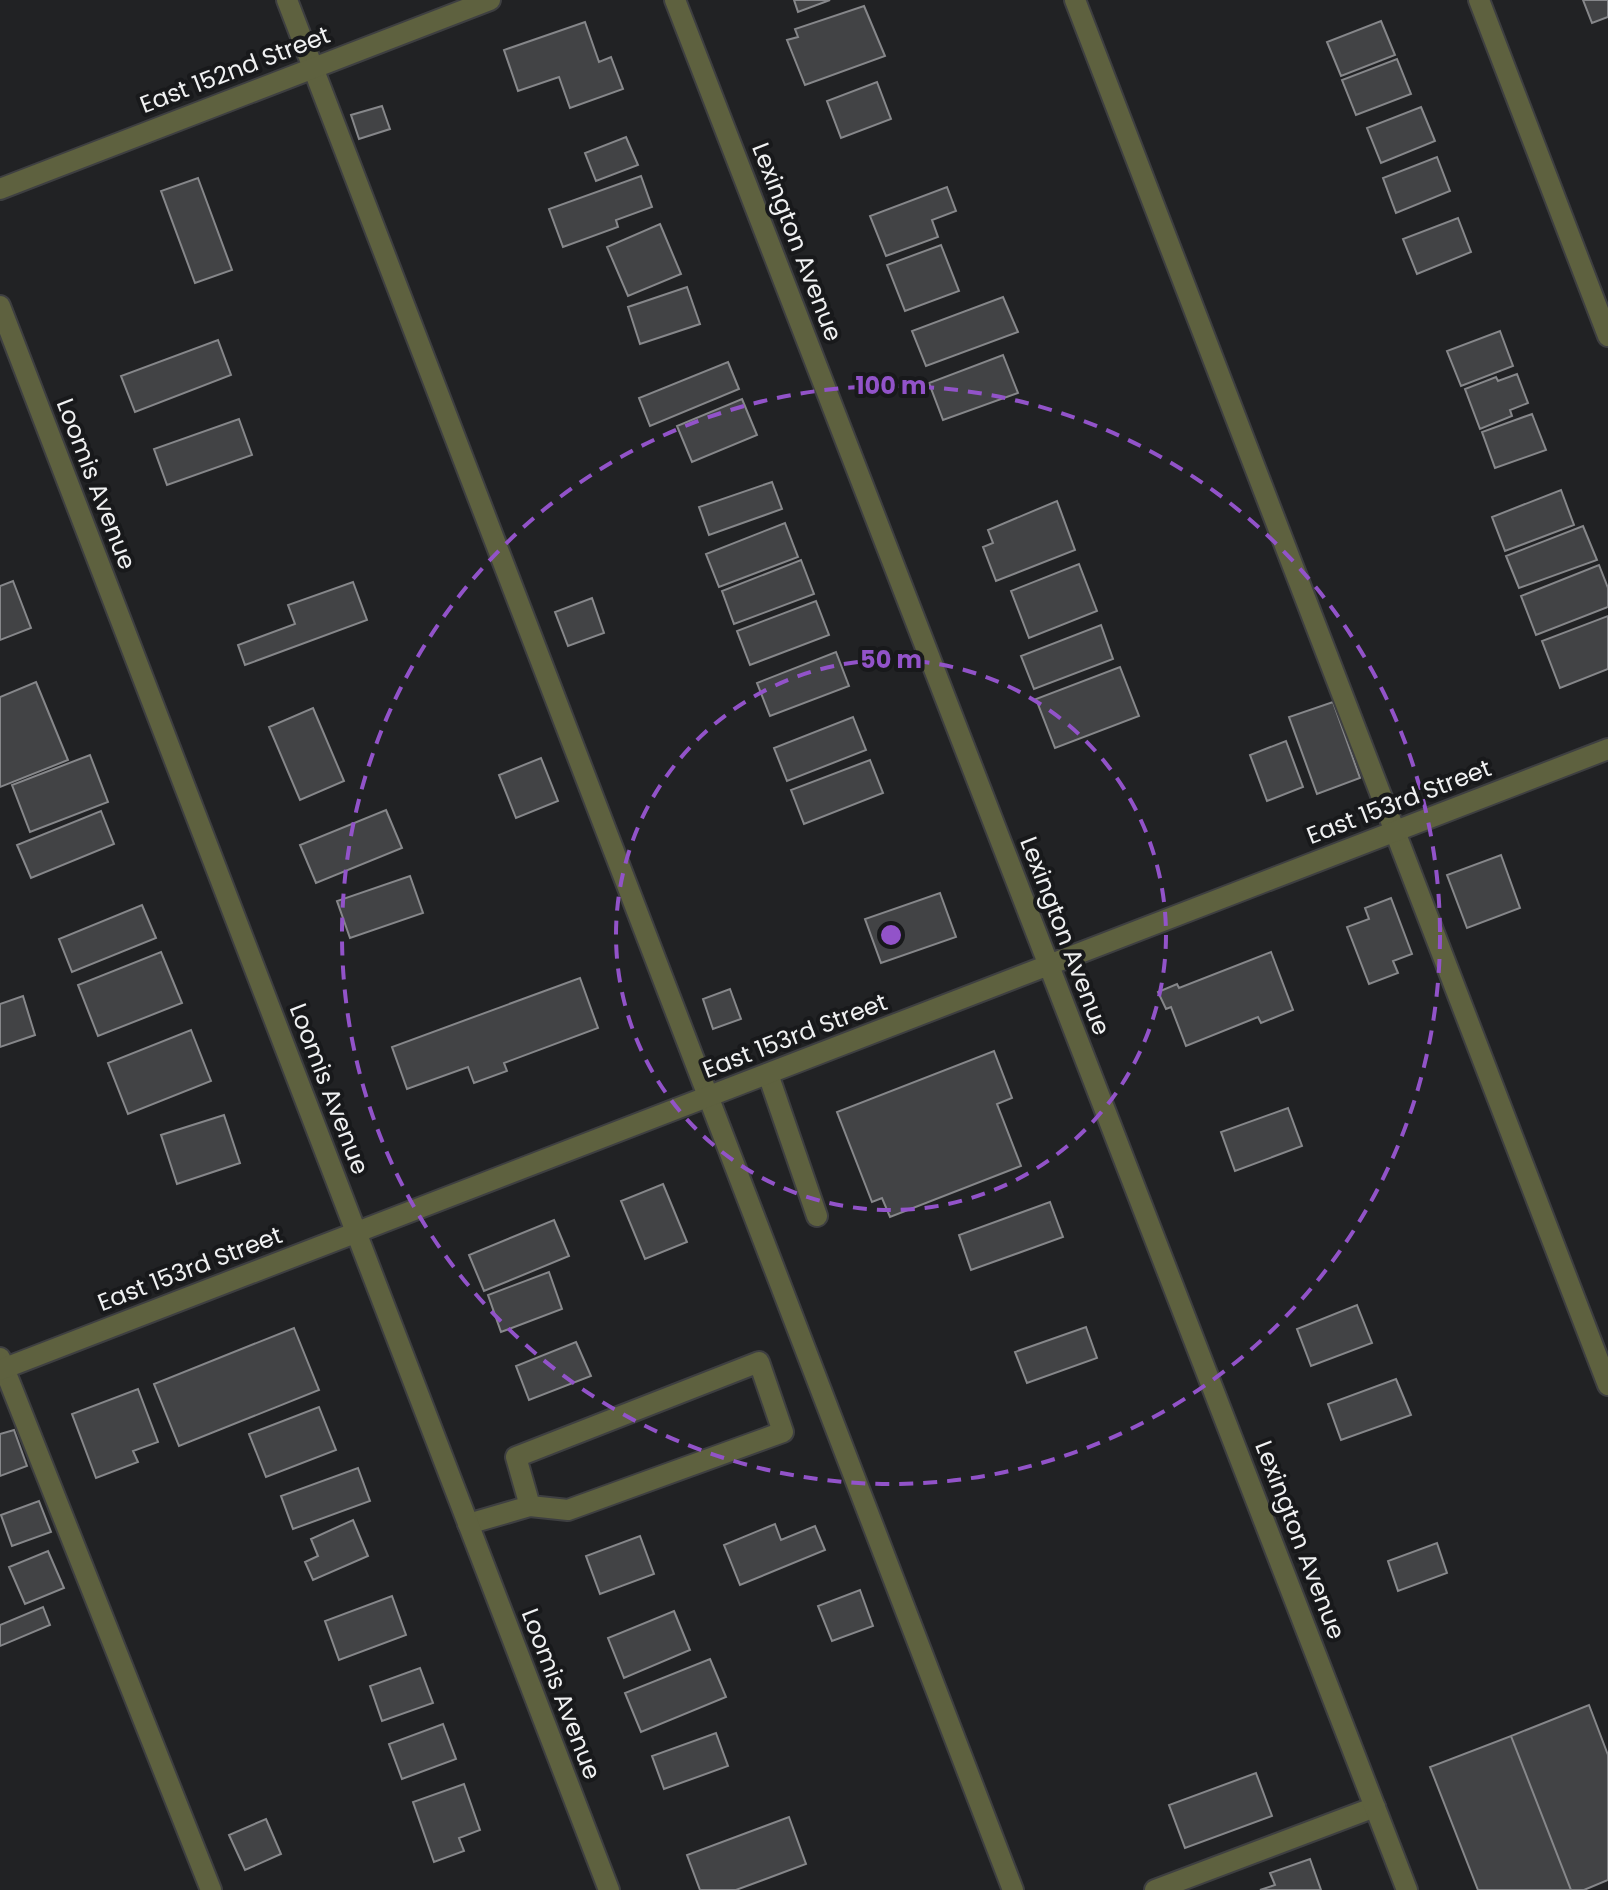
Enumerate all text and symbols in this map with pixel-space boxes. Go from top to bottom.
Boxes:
street label: East 152nd Street [135,18,335,121]
street label: Lexington Avenue [744,138,851,346]
text: 100 m [856,369,926,402]
street label: Loomis Avenue [49,394,144,574]
text: 50 m [860,643,922,676]
street label: East 153rd Street [1302,751,1496,852]
street label: Lexington Avenue [1012,832,1119,1040]
centre of rings [877,921,905,949]
street label: East 153rd Street [698,985,892,1086]
street label: Loomis Avenue [282,999,377,1179]
street label: East 153rd Street [93,1218,287,1319]
street label: Lexington Avenue [1247,1436,1354,1644]
street label: Loomis Avenue [514,1604,609,1784]

